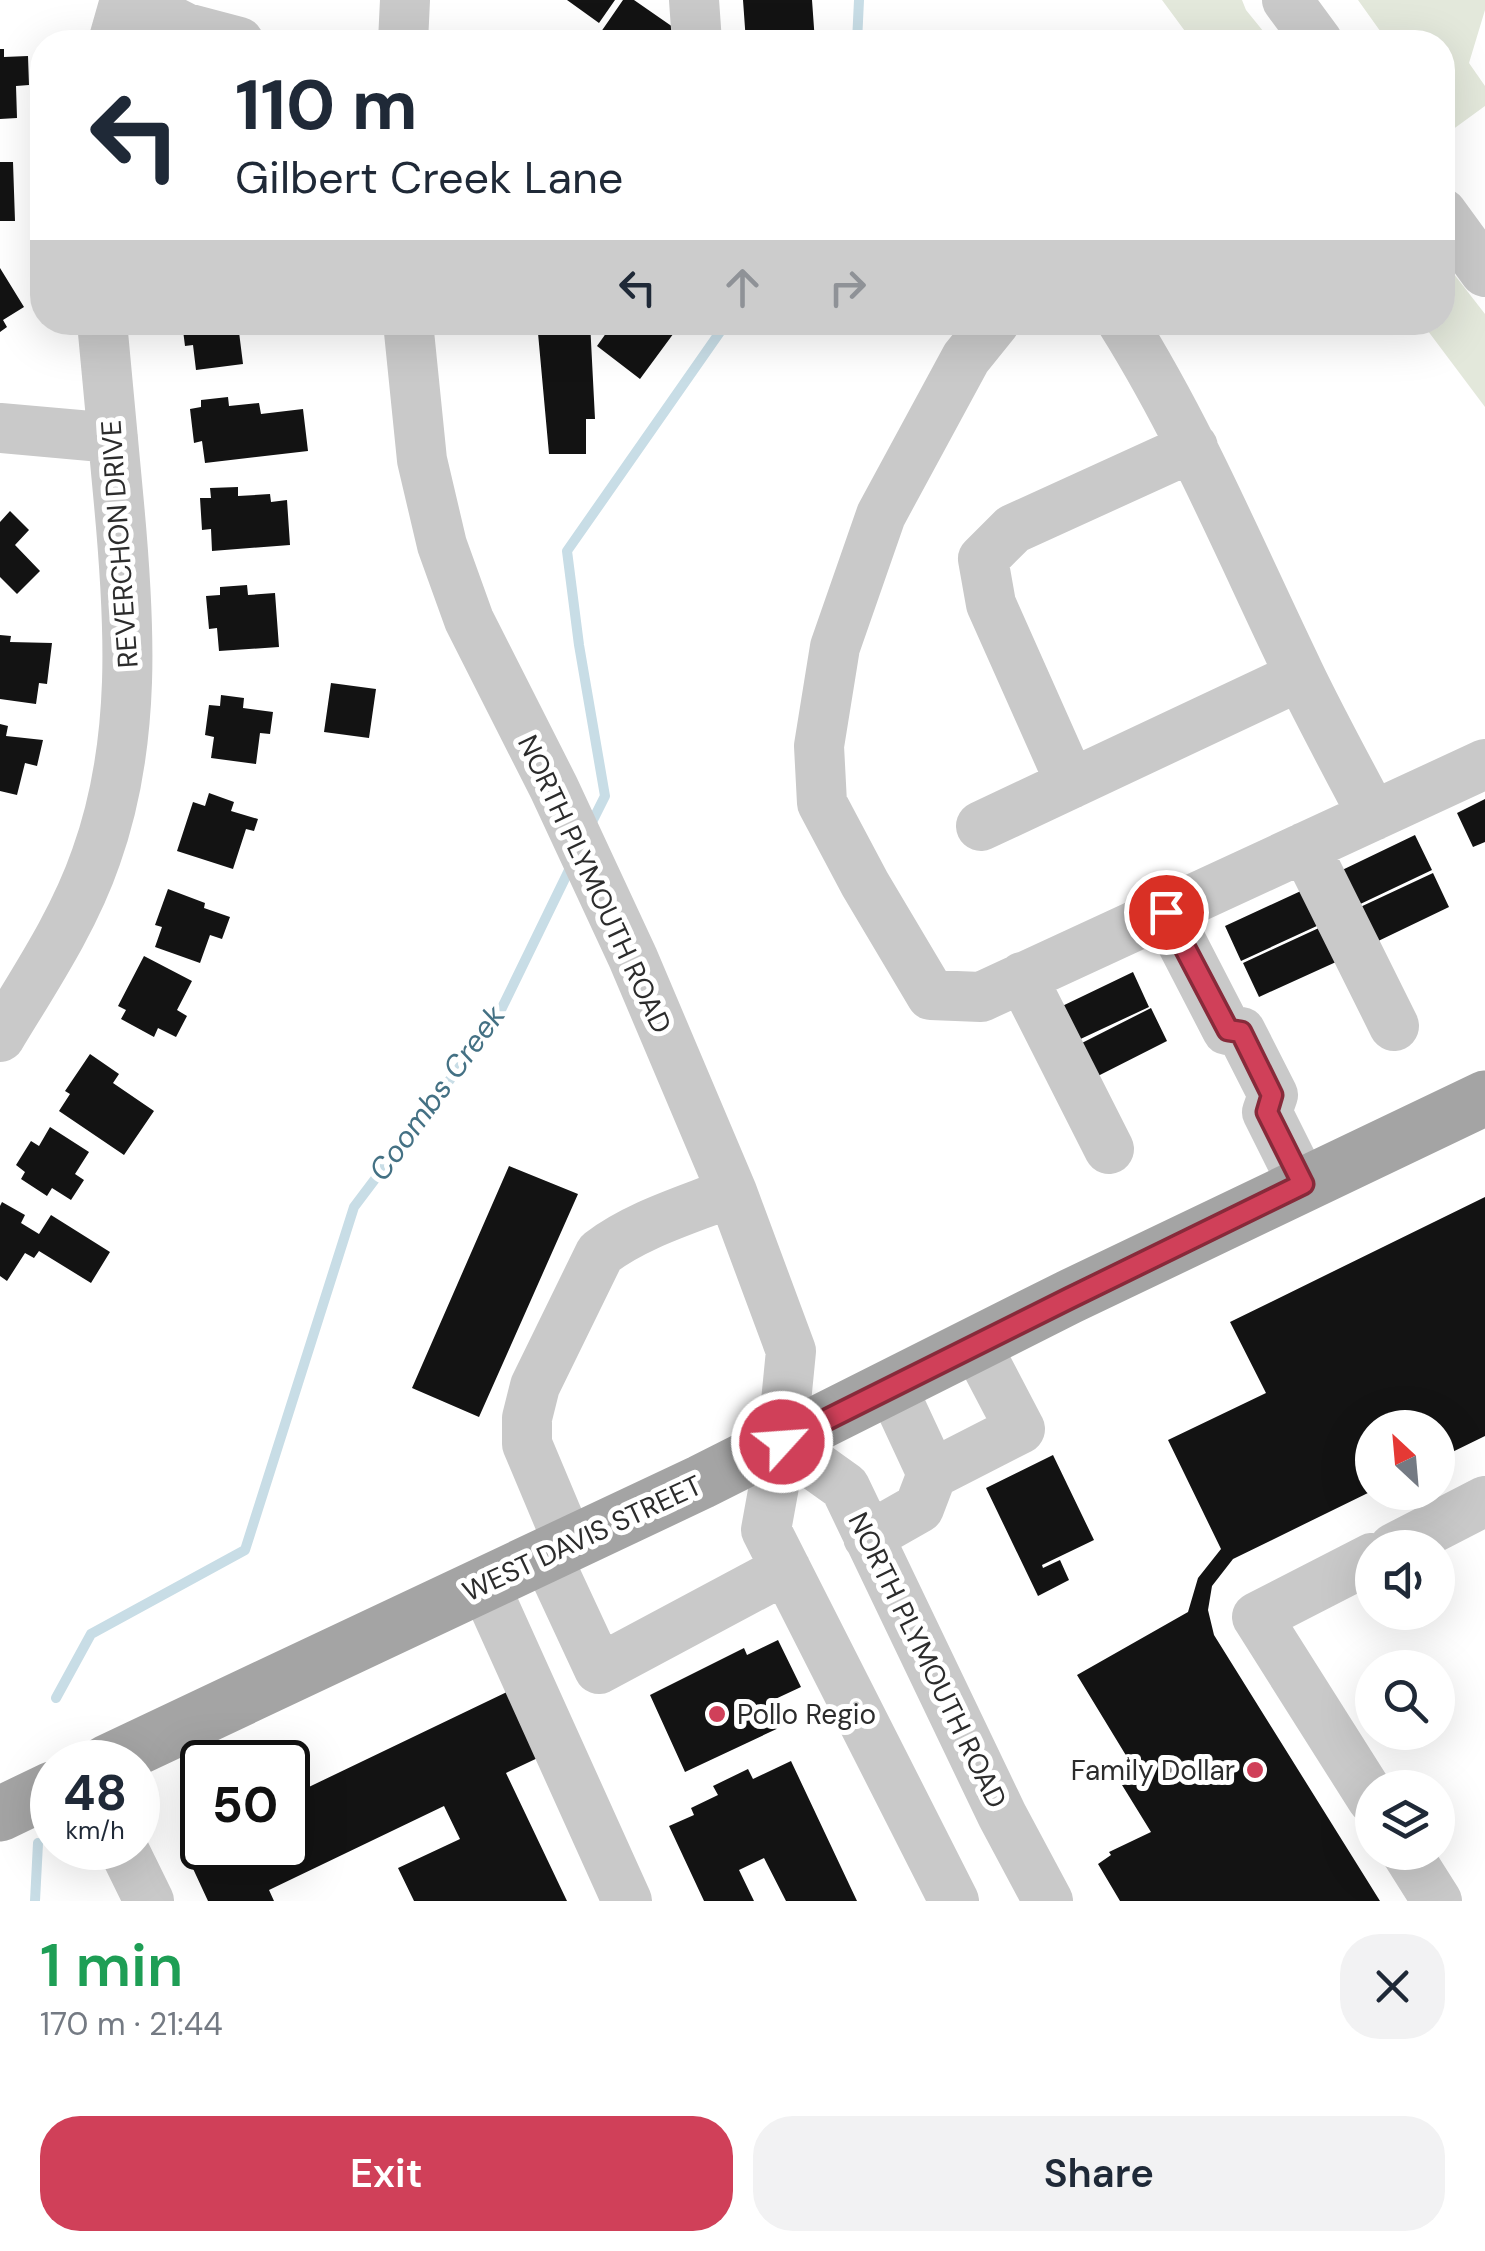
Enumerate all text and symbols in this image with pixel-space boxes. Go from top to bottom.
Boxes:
text: 110 m [235,60,418,151]
icon: left [70,70,200,200]
text: Gilbert Creek Lane [235,148,623,207]
icon: left [610,260,665,315]
icon: ahead [715,260,770,315]
icon: right [820,260,875,315]
street label: REVERCHON DRIVE [92,419,147,669]
street label: NORTH PLYMOUTH ROAD [509,729,680,1039]
pin [1124,870,1209,955]
icon: arrive [1139,885,1194,940]
water label: Coombs Creek [360,997,514,1188]
position arrow [730,1390,834,1494]
north arrow [1355,1410,1455,1510]
map controls [1355,1410,1455,1870]
street label: WEST DAVIS STREET [457,1467,708,1610]
street label: NORTH PLYMOUTH ROAD [840,1506,1015,1814]
button: sound [1355,1530,1455,1630]
button: search [1355,1650,1455,1750]
place label: Pollo Regio [737,1696,876,1733]
marker: Pollo Regio [706,1703,728,1725]
speed limit sign: 50 [180,1740,310,1870]
place label: Family Dollar [1071,1752,1235,1789]
marker: Family Dollar [1244,1759,1266,1781]
text: 48 [63,1760,127,1826]
button: layers [1355,1770,1455,1870]
text: km/h [65,1814,125,1847]
text: 1 min [40,1926,183,2005]
button: close [1340,1934,1445,2039]
text: 170 m · 21:44 [40,2003,223,2045]
button: Exit [40,2116,733,2231]
button: Share [753,2116,1445,2231]

